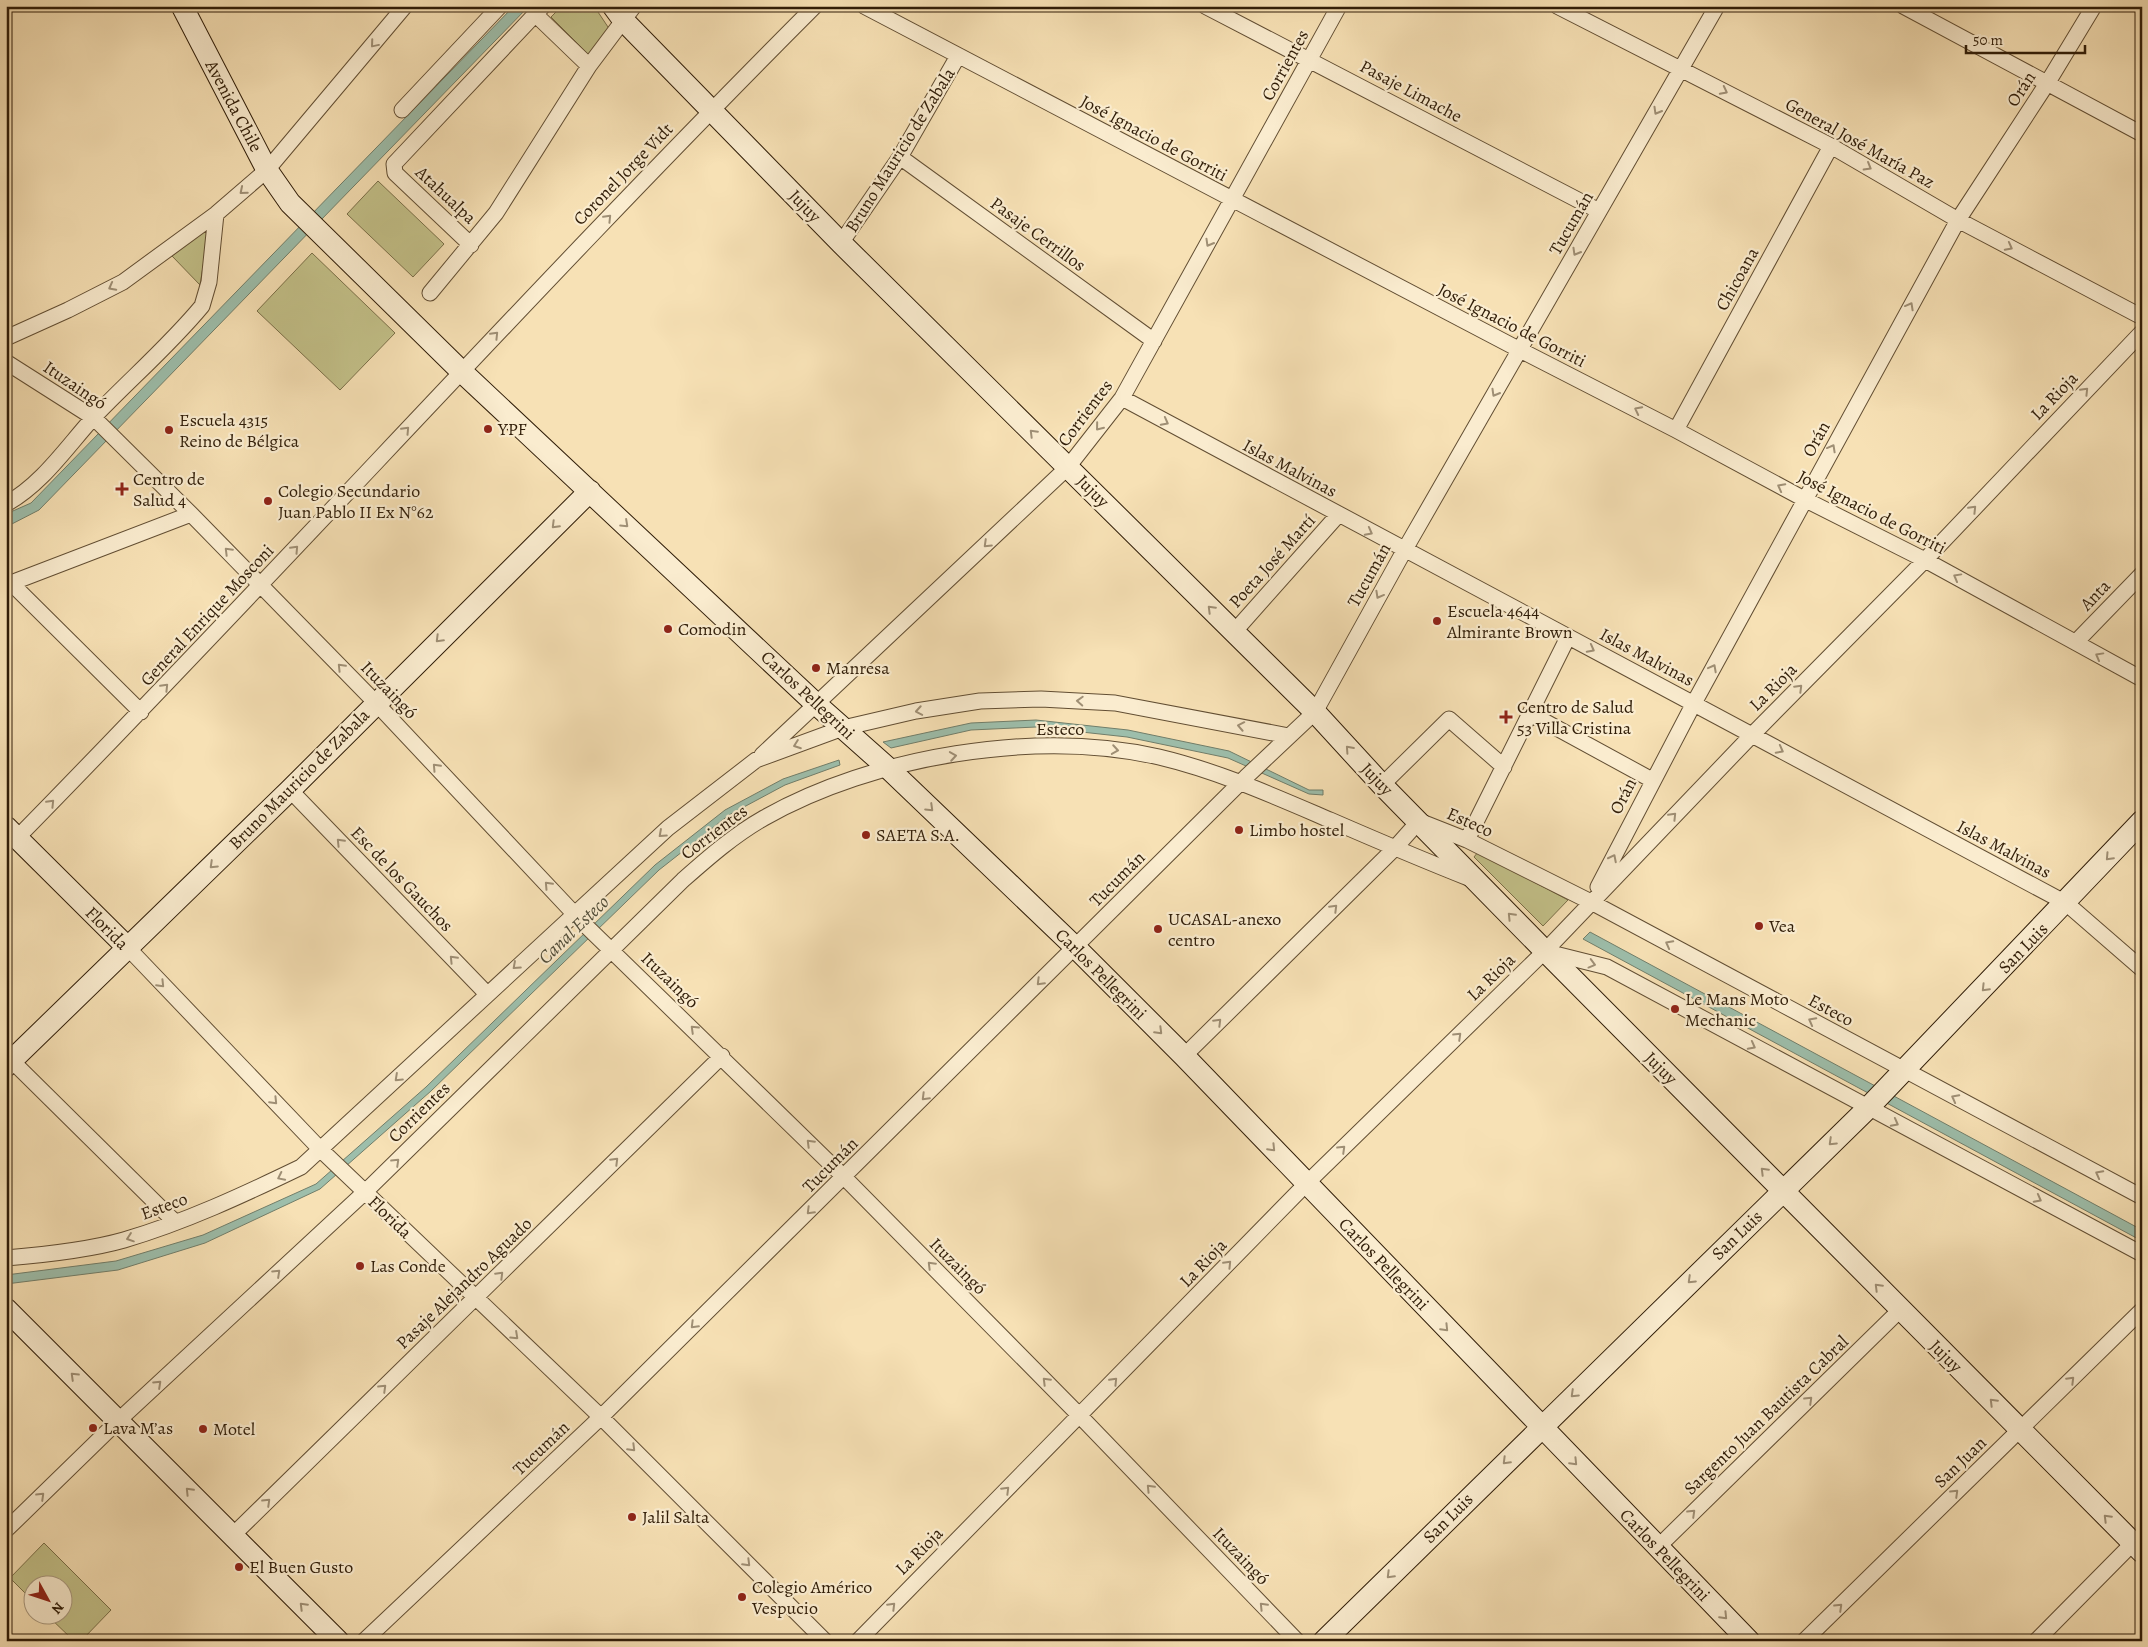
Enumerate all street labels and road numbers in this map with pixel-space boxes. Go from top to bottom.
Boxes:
street label: Corrientes [1256,25,1314,105]
street label: Pasaje Limache [1356,54,1466,128]
street label: Avenida Chile [199,55,268,156]
street label: Bruno Mauricio de Zabala [839,62,961,237]
street label: Orán [2001,67,2041,111]
street label: José Ignacio de Gorriti [1076,89,1232,187]
street label: General José María Paz [1781,92,1939,194]
street label: Coronel Jorge Vidt [568,117,678,231]
street label: Atahualpa [410,160,482,230]
street label: Jujuy [783,184,827,228]
street label: Tucumán [1543,187,1599,259]
street label: Pasaje Cerrillos [985,191,1091,277]
street label: Chicoana [1710,243,1764,315]
street label: José Ignacio de Gorriti [1434,277,1590,373]
street label: Ituzaingó [39,355,111,415]
street label: La Rioja [2025,366,2083,425]
street label: Corrientes [1052,375,1118,451]
street label: Orán [1796,417,1836,461]
street label: Islas Malvinas [1239,433,1341,503]
street label: José Ignacio de Gorriti [1794,464,1950,560]
street label: Jujuy [1071,469,1115,513]
street label: Poeta José Martí [1223,509,1321,613]
street label: General Enrique Mosconi [135,539,279,691]
street label: Tucumán [1342,539,1396,611]
street label: Anta [2074,574,2116,616]
street label: Islas Malvinas [1596,622,1698,692]
street label: Carlos Pellegrini [756,645,860,745]
street label: Ituzaingó [355,656,423,724]
street label: La Rioja [1744,657,1803,716]
street label: Bruno Mauricio de Zabala [223,703,375,855]
street label: Esteco [1036,717,1084,741]
street label: Jujuy [1355,757,1399,801]
street label: Orán [1604,774,1642,818]
street label: Corrientes [676,799,752,865]
street label: Esteco [1443,801,1497,843]
street label: Islas Malvinas [1953,814,2055,884]
street label: Esc de los Gauchos [345,821,459,937]
street label: Tucumán [1084,846,1150,912]
street label: Florida [80,901,135,956]
street label: San Luis [1993,917,2053,979]
street label: Carlos Pellegrini [1050,923,1152,1025]
street label: Ituzaingó [636,946,704,1014]
street label: La Rioja [1462,948,1521,1006]
street label: Esteco [1804,988,1858,1032]
street label: Jujuy [1639,1046,1683,1090]
street label: Corrientes [383,1076,455,1148]
street label: Tucumán [797,1132,863,1198]
street label: Esteco [137,1186,191,1226]
street label: Florida [363,1190,418,1244]
street label: San Luis [1706,1205,1768,1265]
street label: Pasaje Alejandro Aguado [391,1212,537,1354]
street label: Carlos Pellegrini [1334,1212,1434,1316]
street label: Ituzaingó [924,1232,992,1300]
street label: La Rioja [1174,1233,1232,1292]
street label: Sargento Juan Bautista Cabral [1679,1330,1854,1500]
street label: Jujuy [1924,1334,1968,1378]
street label: Tucumán [507,1415,575,1481]
street label: San Juan [1929,1431,1992,1493]
street label: San Luis [1418,1488,1478,1548]
street label: Carlos Pellegrini [1615,1503,1715,1607]
street label: La Rioja [890,1521,949,1580]
street label: Ituzaingó [1207,1522,1275,1590]

